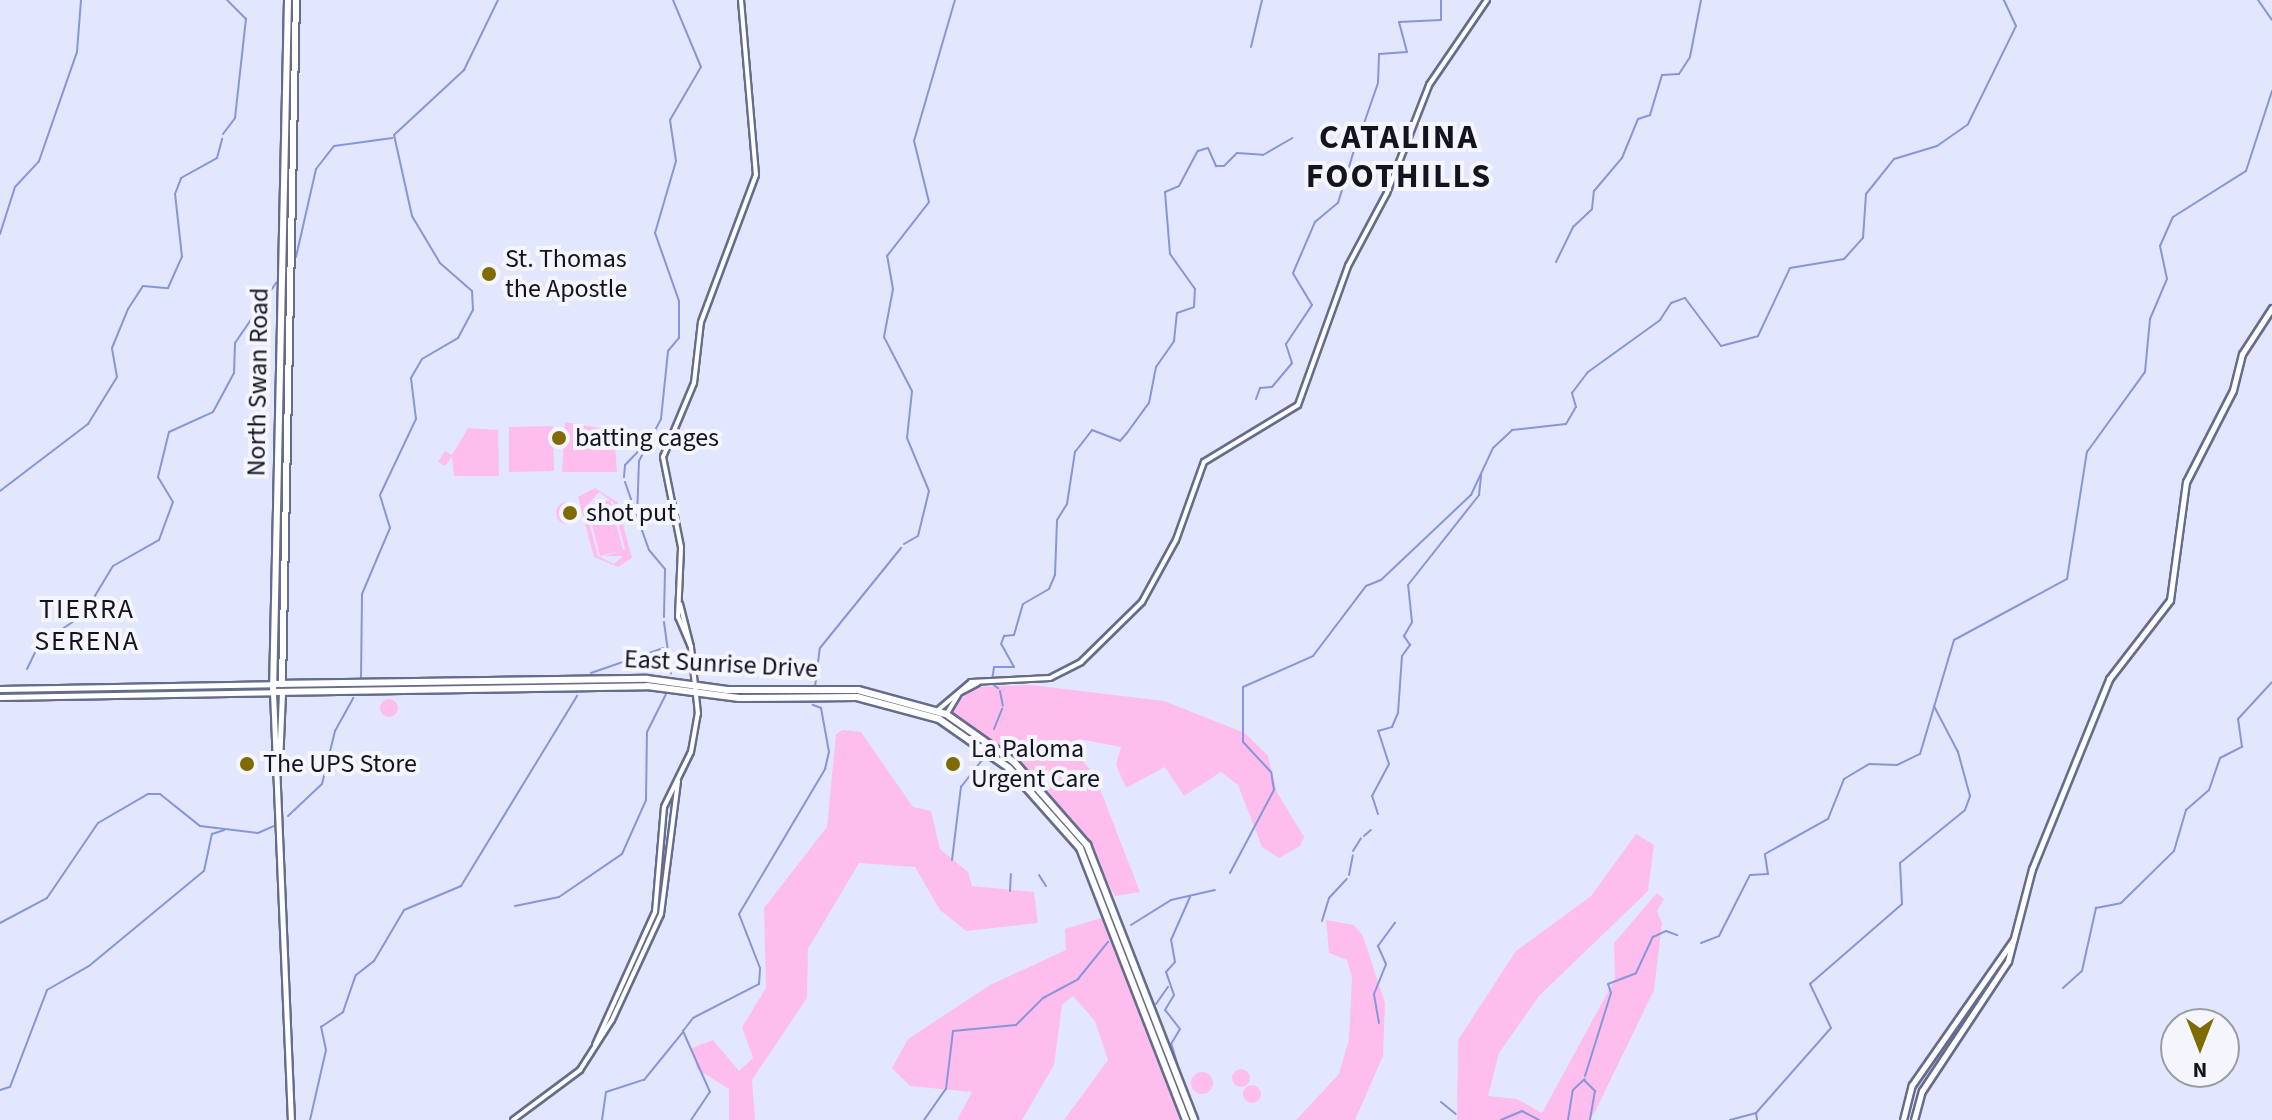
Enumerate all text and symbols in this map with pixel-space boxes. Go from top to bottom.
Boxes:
district label: CATALINA FOOTHILLS [1306,117,1492,196]
place label: St. Thomas the Apostle [505,243,627,304]
marker: St. Thomas the Apostle [480,265,498,283]
street label: North Swan Road [241,287,275,477]
place label: batting cages [575,422,719,454]
marker: batting cages [550,429,568,447]
place label: shot put [586,497,676,529]
marker: shot put [561,504,579,522]
district label: TIERRA SERENA [34,592,140,658]
street label: East Sunrise Drive [623,643,819,685]
place label: La Paloma Urgent Care [971,733,1100,794]
place label: The UPS Store [263,748,417,780]
marker: La Paloma Urgent Care [942,753,964,775]
marker: The UPS Store [238,755,256,773]
north arrow [2160,1008,2240,1088]
text: N [2193,1054,2207,1086]

